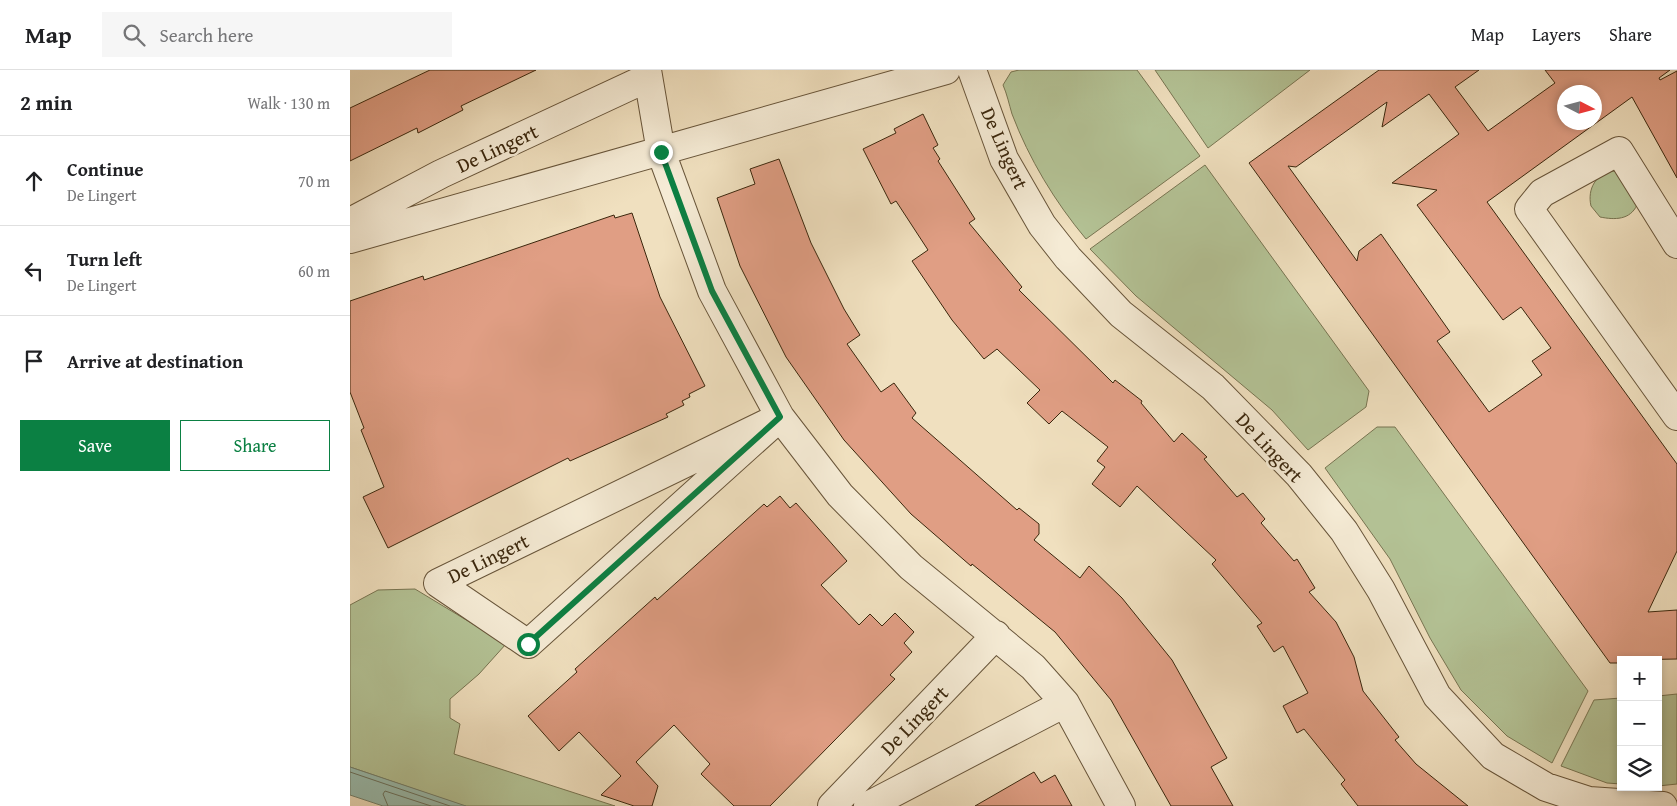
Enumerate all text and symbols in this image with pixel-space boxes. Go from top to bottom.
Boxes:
search box [102,12,452,57]
text: Map [25,17,72,52]
icon: search [120,21,148,49]
text: Search here [160,21,253,49]
text: Map [1471,21,1504,48]
text: Layers [1532,21,1581,48]
text: Share [1609,21,1652,48]
north arrow [1557,85,1602,130]
text: 2 min [20,87,72,118]
text: Walk · 130 m [247,91,330,115]
street label: De Lingert [974,102,1036,194]
street label: De Lingert [451,116,543,180]
route end [650,141,673,164]
text: Continue [67,155,144,183]
icon: ahead [20,167,48,195]
text: 70 m [298,169,330,193]
text: De Lingert [67,183,137,207]
text: Turn left [67,245,142,273]
icon: left [20,257,48,285]
text: 60 m [298,259,330,283]
text: De Lingert [67,273,137,297]
icon: arrive [20,347,48,375]
text: Arrive at destination [67,347,243,375]
street label: De Lingert [1230,405,1310,489]
button: Save [20,420,170,471]
button: Share [180,420,330,471]
street label: De Lingert [442,526,534,590]
route start [517,633,540,656]
map controls [1617,656,1662,791]
button: + [1617,656,1662,701]
street label: De Lingert [873,679,955,761]
button: − [1617,701,1662,746]
button: layers [1617,746,1662,791]

